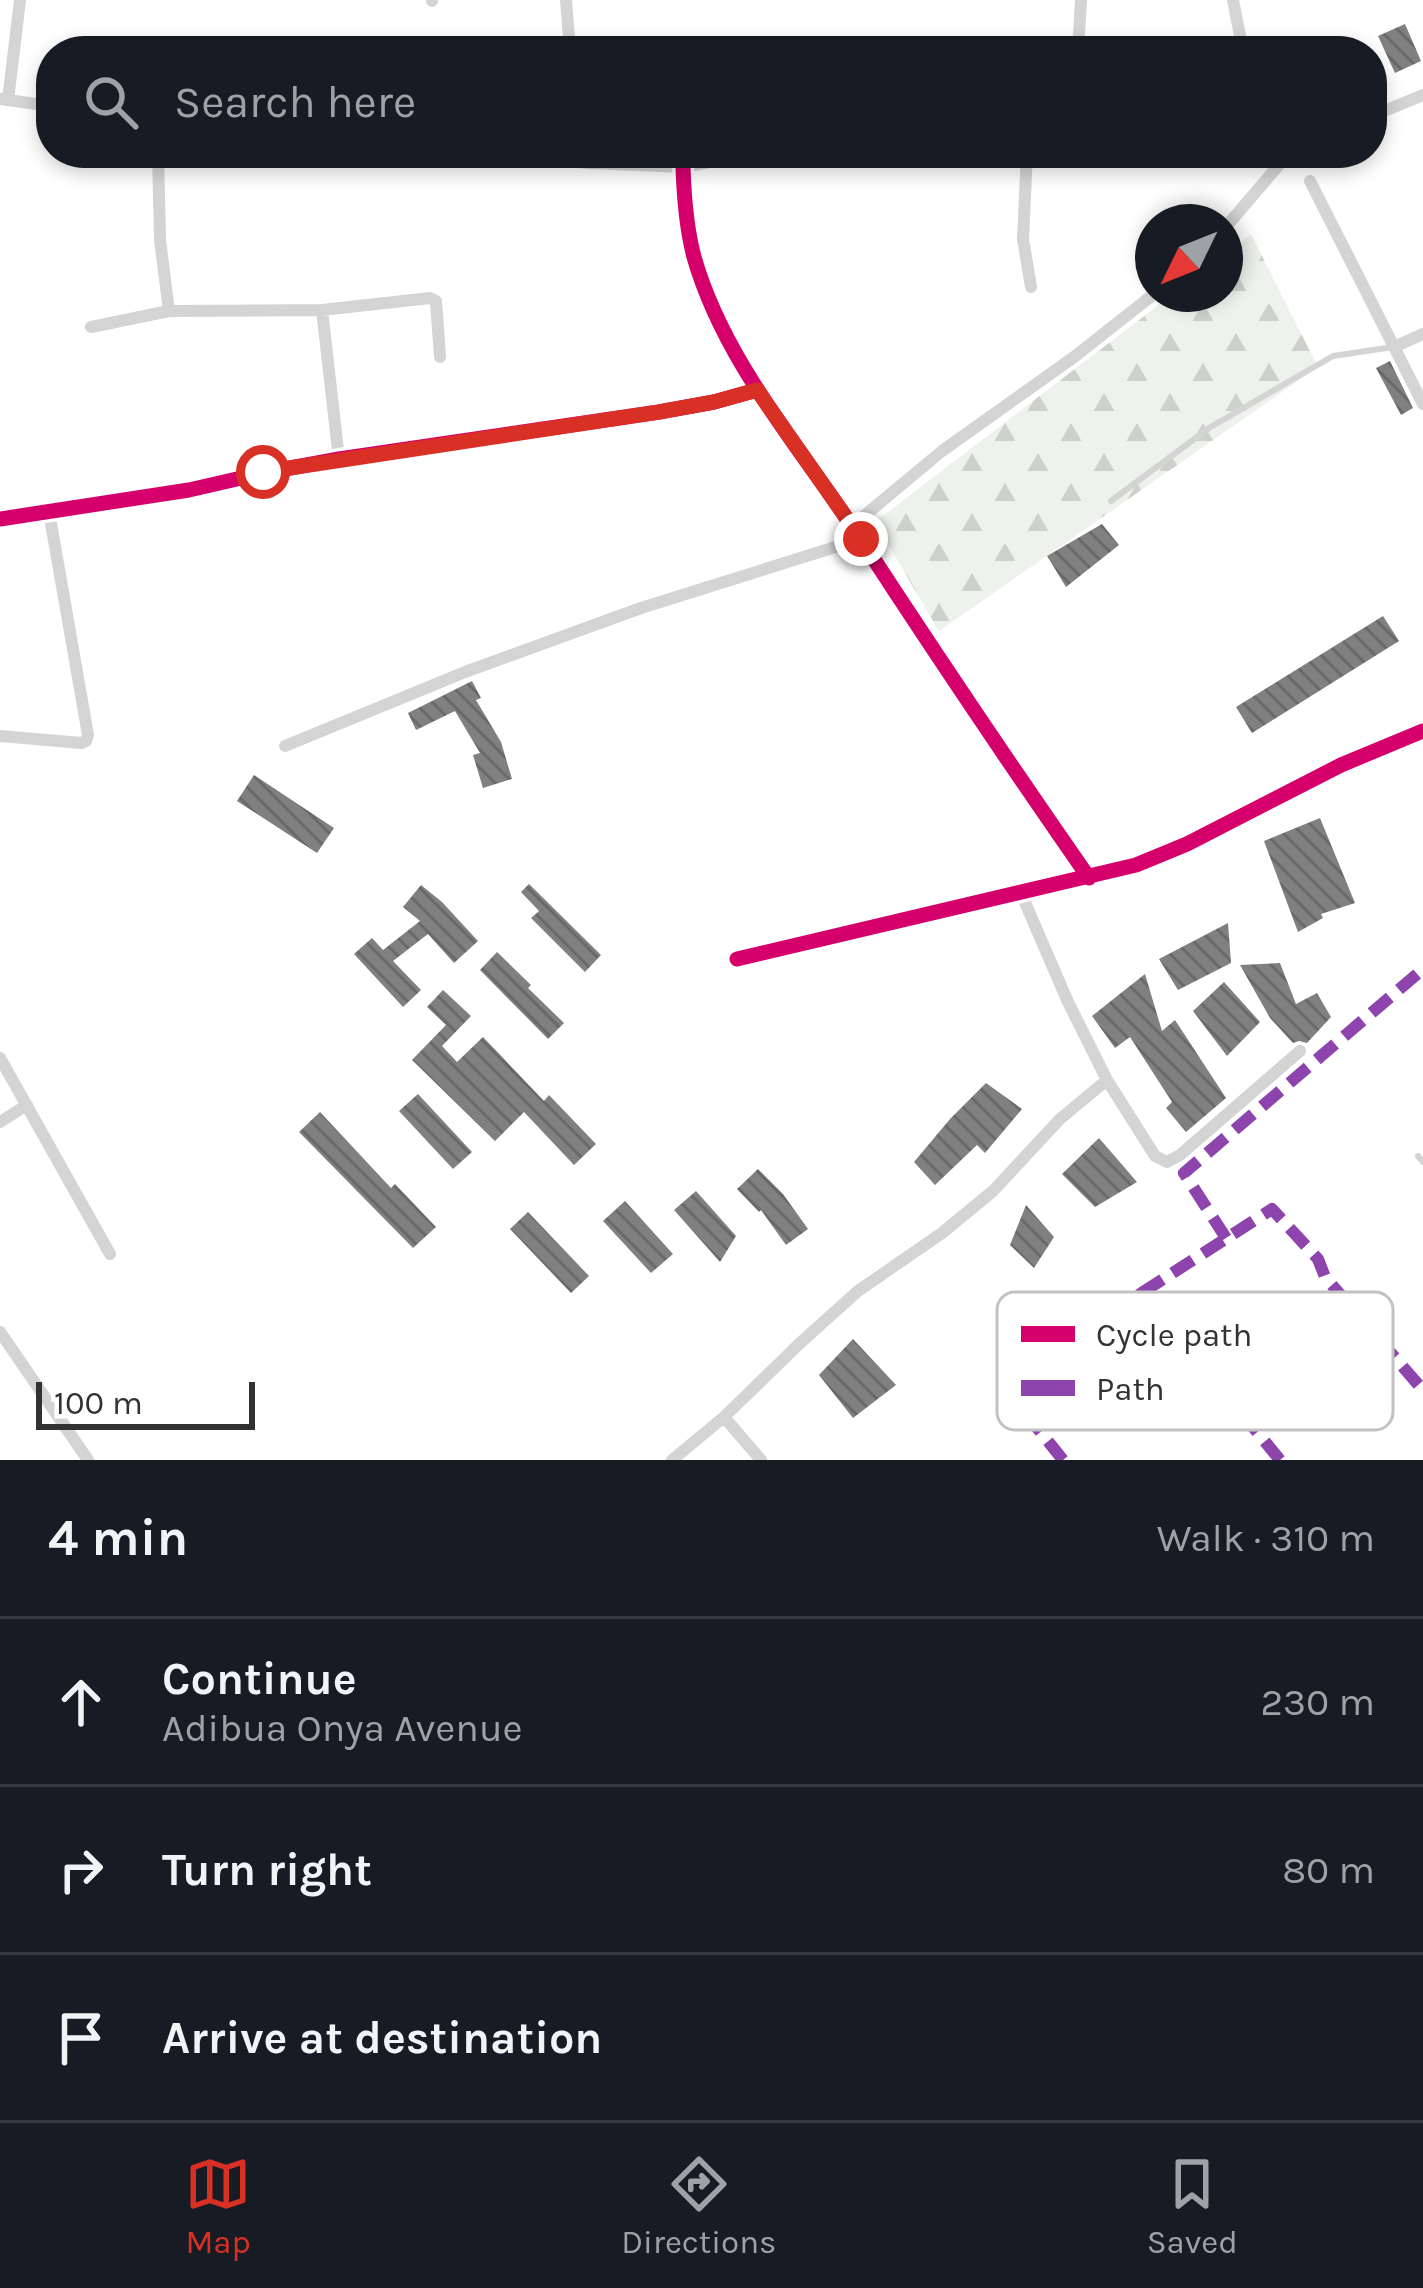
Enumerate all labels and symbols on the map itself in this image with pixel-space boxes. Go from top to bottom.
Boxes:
north arrow [1135,204,1243,312]
route start [236,445,290,499]
route end [834,512,888,566]
legend [997,1292,1393,1430]
text: Cycle path [1096,1316,1252,1354]
text: Path [1096,1370,1165,1408]
scale bar [36,1376,255,1429]

